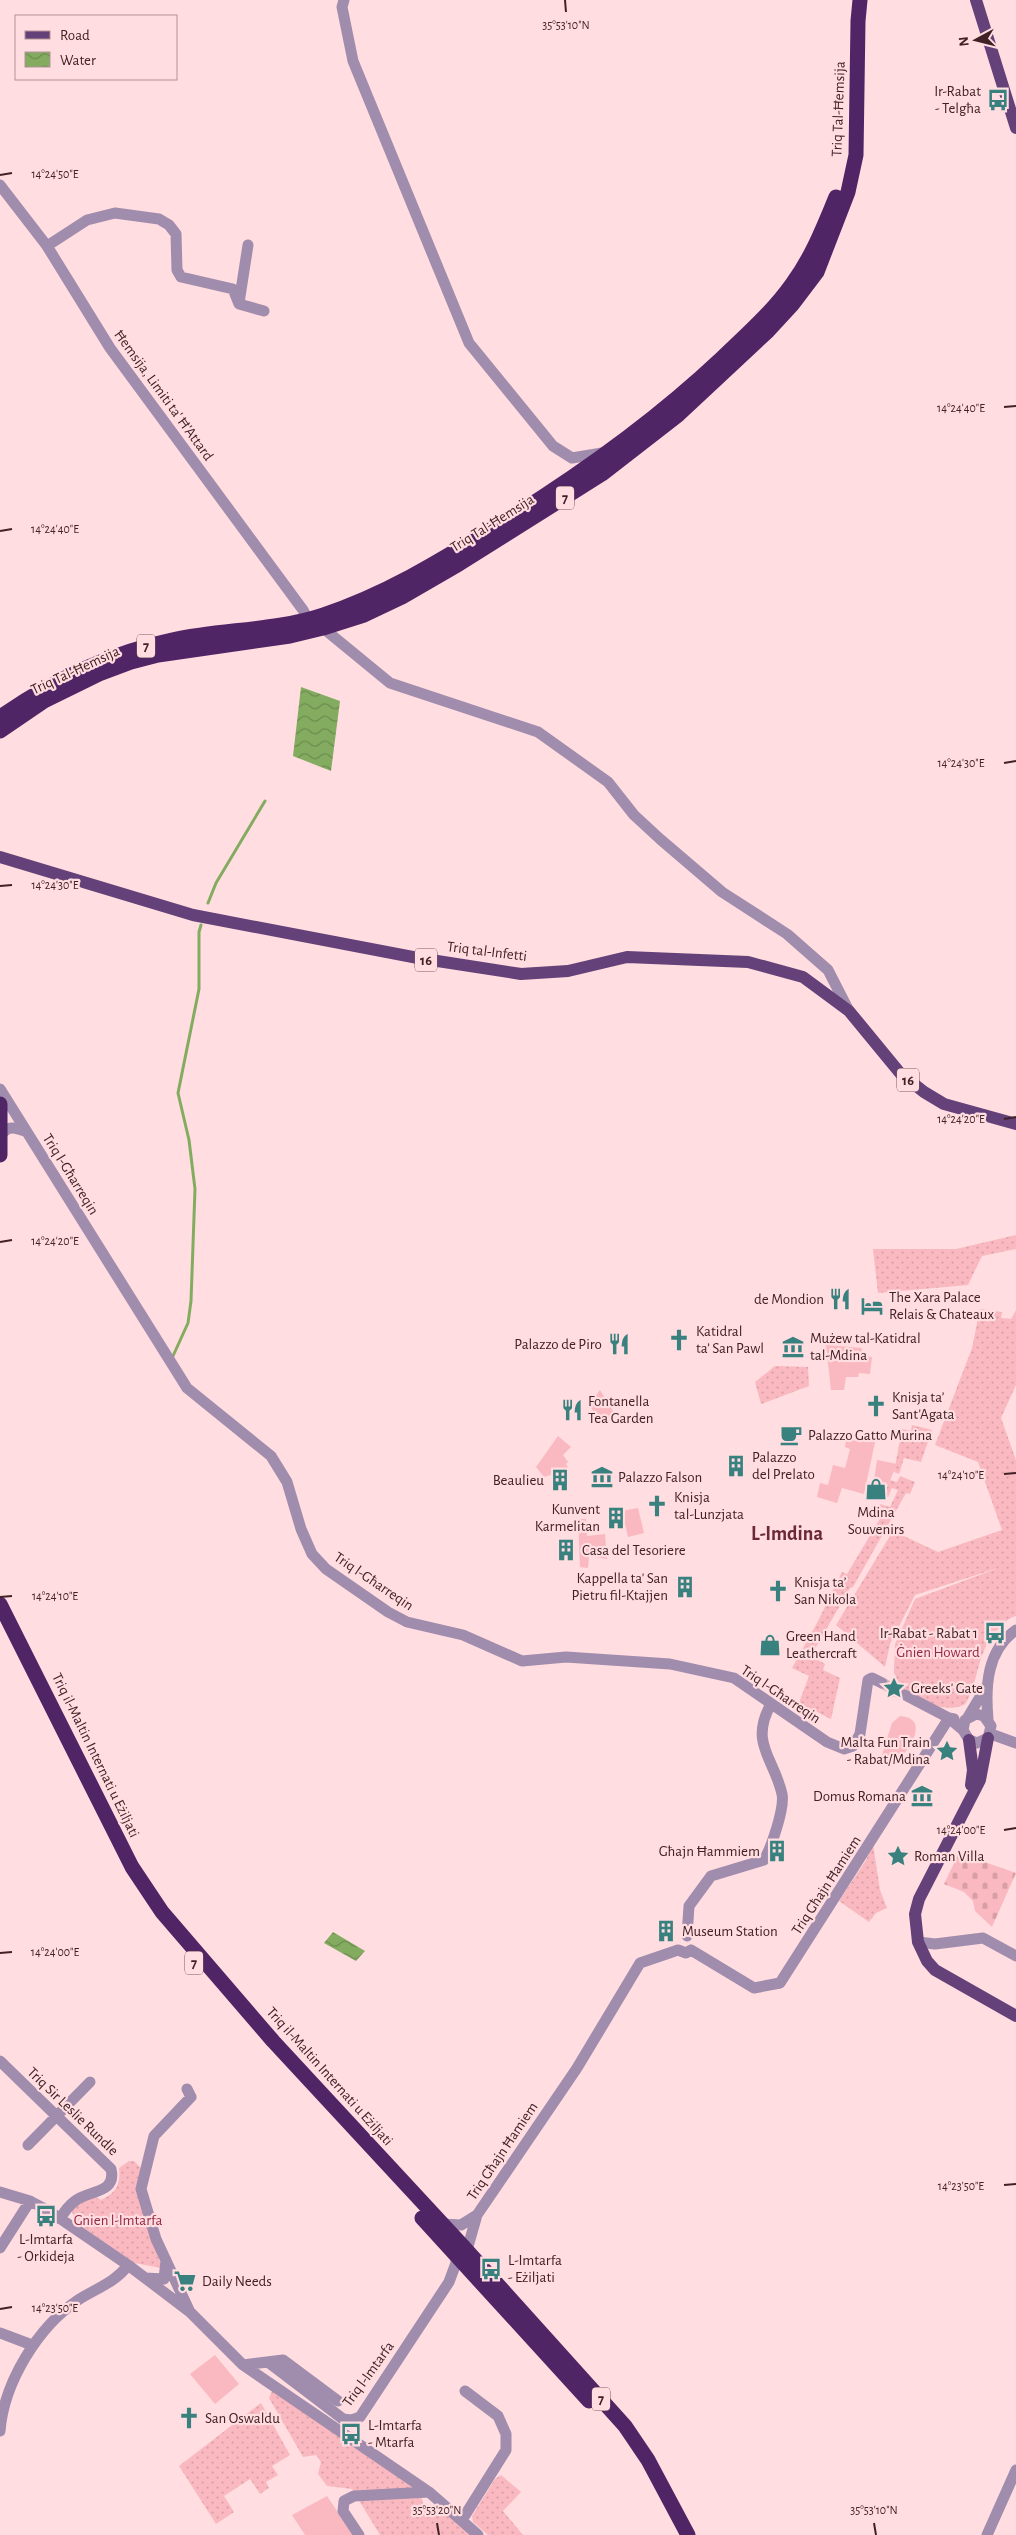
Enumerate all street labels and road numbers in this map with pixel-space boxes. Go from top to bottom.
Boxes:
street label: Triq Tal-Ħemsija [829,61,848,157]
street label: Ħemsija, Limiti ta' Ħ'Attard [111,327,216,464]
road number: 7 [556,486,574,509]
street label: Triq Tal-Ħemsija [448,492,537,555]
road number: 7 [137,634,155,658]
street label: Triq Tal-Ħemsija [29,643,122,697]
street label: Triq tal-Infetti [446,939,528,964]
road number: 16 [415,948,437,972]
road number: 16 [897,1068,919,1092]
street label: Triq l-Għarreqin [40,1131,101,1217]
street label: Triq l-Għarreqin [331,1549,416,1613]
street label: Triq l-Għarreqin [738,1662,823,1726]
street label: Triq il-Maltin Internati u Eżiljati [49,1671,142,1840]
street label: Triq Għajn Ħamiem [789,1833,864,1937]
road number: 7 [185,1952,203,1975]
street label: Triq il-Maltin Internati u Eżiljati [264,2004,396,2149]
street label: Triq Sir Leslie Rundle [24,2064,121,2158]
street label: Triq Għajn Ħamiem [464,2100,541,2203]
street label: Triq l-Imtarfa [340,2339,397,2410]
road number: 7 [592,2388,610,2410]

